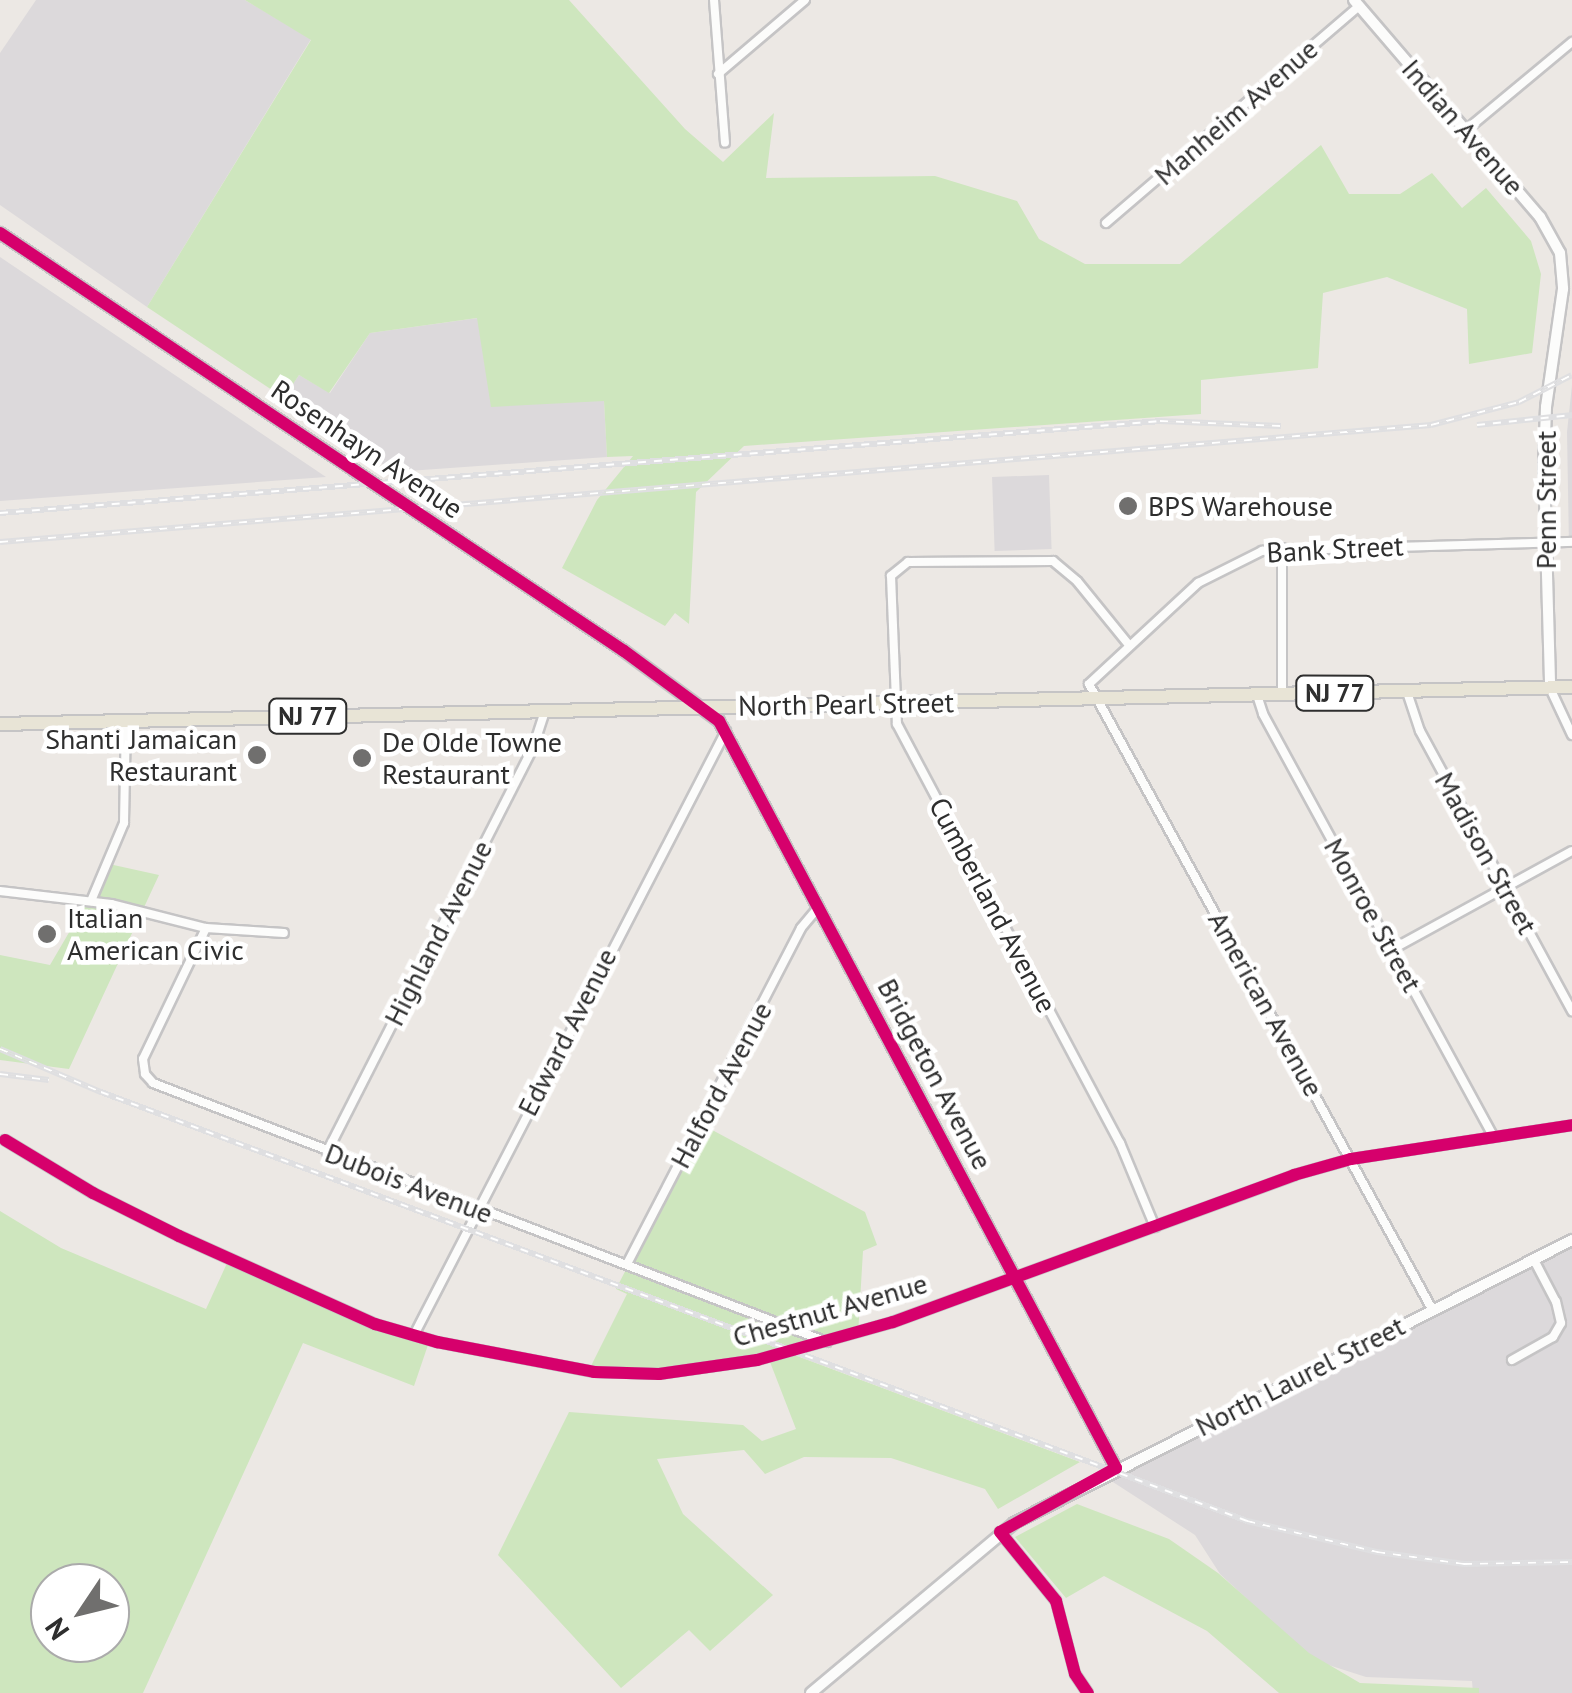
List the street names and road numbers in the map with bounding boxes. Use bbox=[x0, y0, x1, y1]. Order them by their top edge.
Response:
street label: Manheim Avenue bbox=[1147, 32, 1325, 192]
street label: Indian Avenue bbox=[1395, 52, 1531, 202]
street label: Rosenhayn Avenue bbox=[265, 372, 469, 526]
street label: Penn Street bbox=[1529, 431, 1563, 569]
street label: Bank Street bbox=[1265, 529, 1405, 569]
road number: NJ 77 bbox=[1295, 673, 1375, 713]
street label: North Pearl Street bbox=[738, 685, 954, 723]
road number: NJ 77 bbox=[268, 696, 348, 736]
street label: Madison Street bbox=[1428, 766, 1544, 940]
street label: Cumberland Avenue bbox=[922, 791, 1064, 1019]
street label: Monroe Street bbox=[1317, 832, 1429, 998]
street label: Highland Avenue bbox=[377, 834, 499, 1032]
street label: American Avenue bbox=[1201, 905, 1331, 1103]
street label: Edward Avenue bbox=[510, 942, 624, 1122]
street label: Bridgeton Avenue bbox=[870, 972, 1000, 1176]
street label: Halford Avenue bbox=[663, 996, 779, 1174]
street label: Dubois Avenue bbox=[320, 1135, 498, 1231]
street label: Chestnut Avenue bbox=[728, 1266, 932, 1354]
street label: North Laurel Street bbox=[1190, 1309, 1410, 1443]

